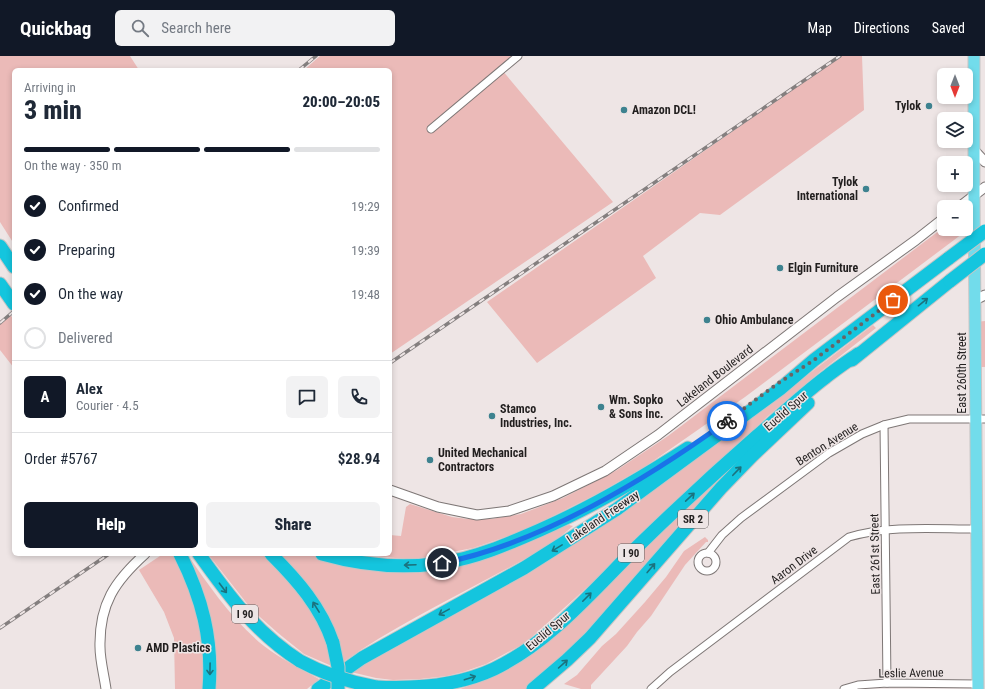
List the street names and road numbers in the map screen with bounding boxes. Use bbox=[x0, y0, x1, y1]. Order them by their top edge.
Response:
street label: East 260th Street bbox=[955, 332, 969, 414]
street label: Lakeland Boulevard bbox=[674, 342, 756, 410]
street label: Euclid Spur bbox=[761, 388, 811, 434]
street label: Benton Avenue bbox=[793, 419, 861, 469]
street label: Lakeland Freeway bbox=[564, 488, 642, 546]
road number: SR 2 bbox=[678, 510, 708, 528]
street label: East 261st Street bbox=[867, 513, 883, 595]
street label: Aaron Drive bbox=[768, 543, 820, 587]
road number: I 90 bbox=[618, 544, 644, 562]
road number: I 90 bbox=[232, 605, 258, 623]
street label: Euclid Spur bbox=[523, 608, 573, 653]
street label: Leslie Avenue bbox=[878, 665, 944, 681]

